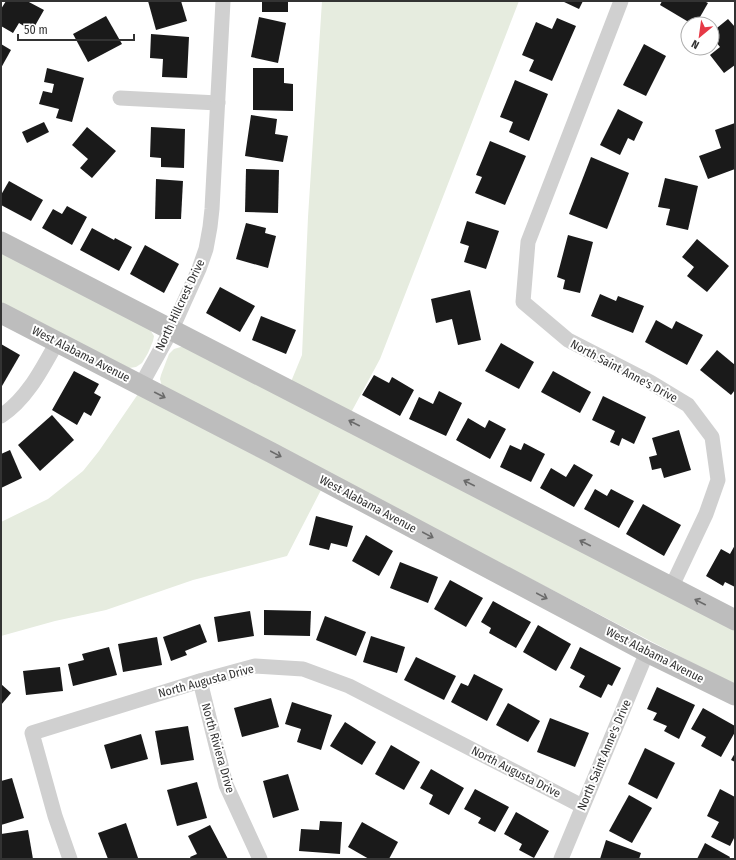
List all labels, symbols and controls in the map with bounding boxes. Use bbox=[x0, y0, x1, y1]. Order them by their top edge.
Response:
scale bar bbox=[18, 16, 134, 42]
north arrow bbox=[680, 16, 720, 56]
text: 50 m bbox=[24, 23, 48, 37]
text: N bbox=[689, 37, 701, 52]
street label: North Hillcrest Drive bbox=[153, 257, 207, 353]
street label: West Alabama Avenue bbox=[30, 323, 132, 385]
street label: North Saint Anne's Drive bbox=[568, 337, 680, 405]
one-way arrow bbox=[154, 392, 166, 399]
one-way arrow bbox=[348, 419, 360, 427]
one-way arrow bbox=[270, 451, 282, 459]
street label: West Alabama Avenue bbox=[317, 472, 419, 536]
one-way arrow bbox=[463, 479, 475, 486]
one-way arrow bbox=[421, 532, 433, 539]
one-way arrow bbox=[579, 539, 591, 546]
one-way arrow bbox=[536, 593, 548, 600]
one-way arrow bbox=[694, 598, 706, 606]
street label: West Alabama Avenue bbox=[604, 624, 706, 686]
street label: North Augusta Drive bbox=[157, 661, 255, 700]
street label: North Saint Anne's Drive bbox=[574, 697, 634, 813]
street label: North Riviera Drive bbox=[199, 702, 238, 795]
street label: North Augusta Drive bbox=[469, 743, 563, 801]

